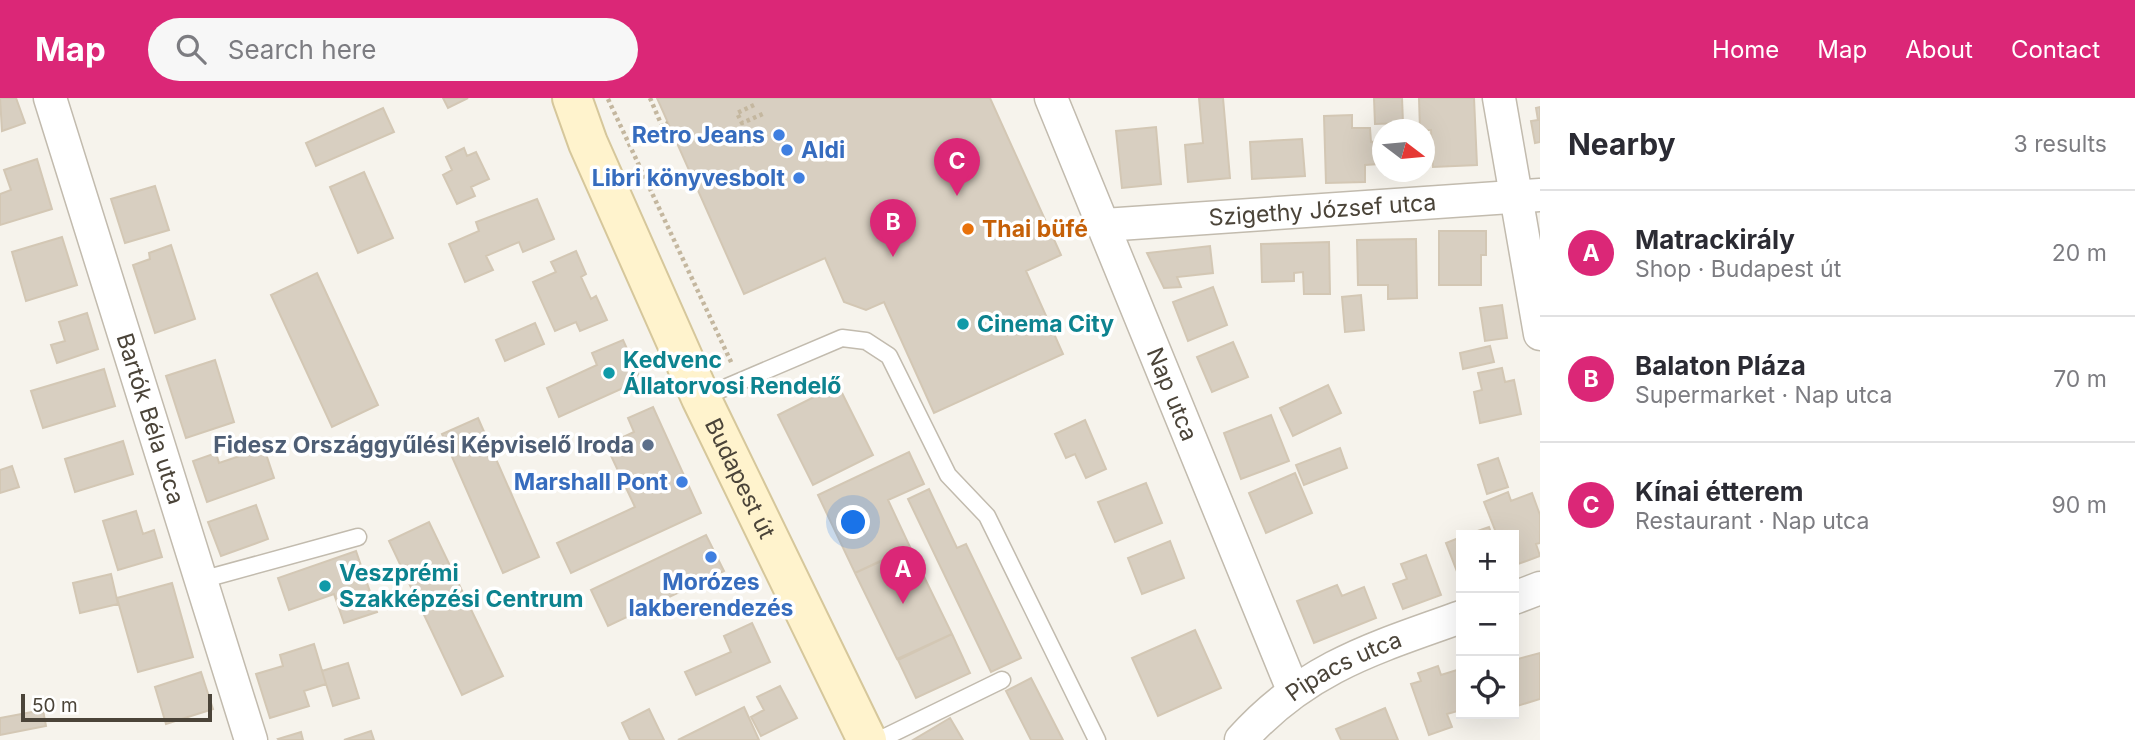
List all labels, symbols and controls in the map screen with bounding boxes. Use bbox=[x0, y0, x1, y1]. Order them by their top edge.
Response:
search box bbox=[148, 18, 638, 81]
text: Map bbox=[35, 29, 106, 69]
icon: search bbox=[172, 30, 210, 68]
text: Search here bbox=[228, 34, 376, 65]
text: Home bbox=[1712, 35, 1779, 64]
text: Map bbox=[1817, 35, 1867, 64]
text: About bbox=[1905, 35, 1973, 64]
text: Contact bbox=[2011, 35, 2100, 64]
north arrow bbox=[1372, 119, 1435, 182]
place label: Retro Jeans bbox=[632, 121, 765, 149]
text: Nearby bbox=[1568, 126, 1676, 162]
marker: Retro Jeans bbox=[771, 127, 787, 143]
text: 3 results bbox=[2014, 130, 2107, 158]
place label: Aldi bbox=[801, 136, 845, 164]
pin: C bbox=[934, 138, 980, 196]
marker: Aldi bbox=[779, 142, 795, 158]
place label: Libri könyvesbolt bbox=[592, 164, 786, 192]
marker: Libri könyvesbolt bbox=[791, 170, 807, 186]
street label: Szigethy József utca bbox=[1208, 188, 1437, 232]
pin: B bbox=[870, 199, 916, 257]
place label: Thai büfé bbox=[982, 215, 1088, 243]
marker: Thai büfé bbox=[960, 221, 976, 237]
text: Matrackirály bbox=[1635, 224, 1795, 255]
text: A bbox=[1582, 239, 1600, 267]
text: 20 m bbox=[2052, 239, 2107, 267]
text: Shop · Budapest út bbox=[1635, 255, 1841, 283]
place label: Cinema City bbox=[977, 310, 1114, 338]
marker: Cinema City bbox=[955, 316, 971, 332]
street label: Bartók Béla utca bbox=[110, 330, 190, 508]
street label: Nap utca bbox=[1141, 344, 1204, 445]
place label: Kedvenc Állatorvosi Rendelő bbox=[623, 346, 841, 400]
text: Balaton Pláza bbox=[1635, 350, 1806, 381]
marker: Kedvenc Állatorvosi Rendelő bbox=[601, 365, 617, 381]
text: B bbox=[1583, 365, 1599, 393]
text: 70 m bbox=[2053, 365, 2107, 393]
text: Supermarket · Nap utca bbox=[1635, 381, 1893, 409]
street label: Budapest út bbox=[699, 414, 781, 544]
place label: Fidesz Országgyűlési Képviselő Iroda bbox=[213, 431, 634, 459]
marker: Fidesz Országgyűlési Képviselő Iroda bbox=[640, 437, 656, 453]
place label: Marshall Pont bbox=[514, 468, 669, 496]
marker: Marshall Pont bbox=[674, 474, 690, 490]
text: Kínai étterem bbox=[1635, 476, 1803, 507]
text: C bbox=[1582, 491, 1600, 519]
text: 90 m bbox=[2052, 491, 2107, 519]
your location bbox=[836, 505, 870, 539]
text: Restaurant · Nap utca bbox=[1635, 507, 1869, 535]
map controls bbox=[1456, 530, 1519, 719]
button: + bbox=[1456, 530, 1519, 593]
pin: A bbox=[880, 546, 926, 604]
marker: Morózes lakberendezés bbox=[703, 549, 719, 565]
place label: Veszprémi Szakképzési Centrum bbox=[339, 559, 584, 613]
place label: Morózes lakberendezés bbox=[629, 568, 794, 622]
marker: Veszprémi Szakképzési Centrum bbox=[317, 578, 333, 594]
button: − bbox=[1456, 593, 1519, 656]
street label: Pipacs utca bbox=[1280, 625, 1405, 707]
button: locate bbox=[1456, 656, 1519, 719]
scale bar bbox=[21, 691, 212, 723]
text: 50 m bbox=[32, 694, 78, 717]

